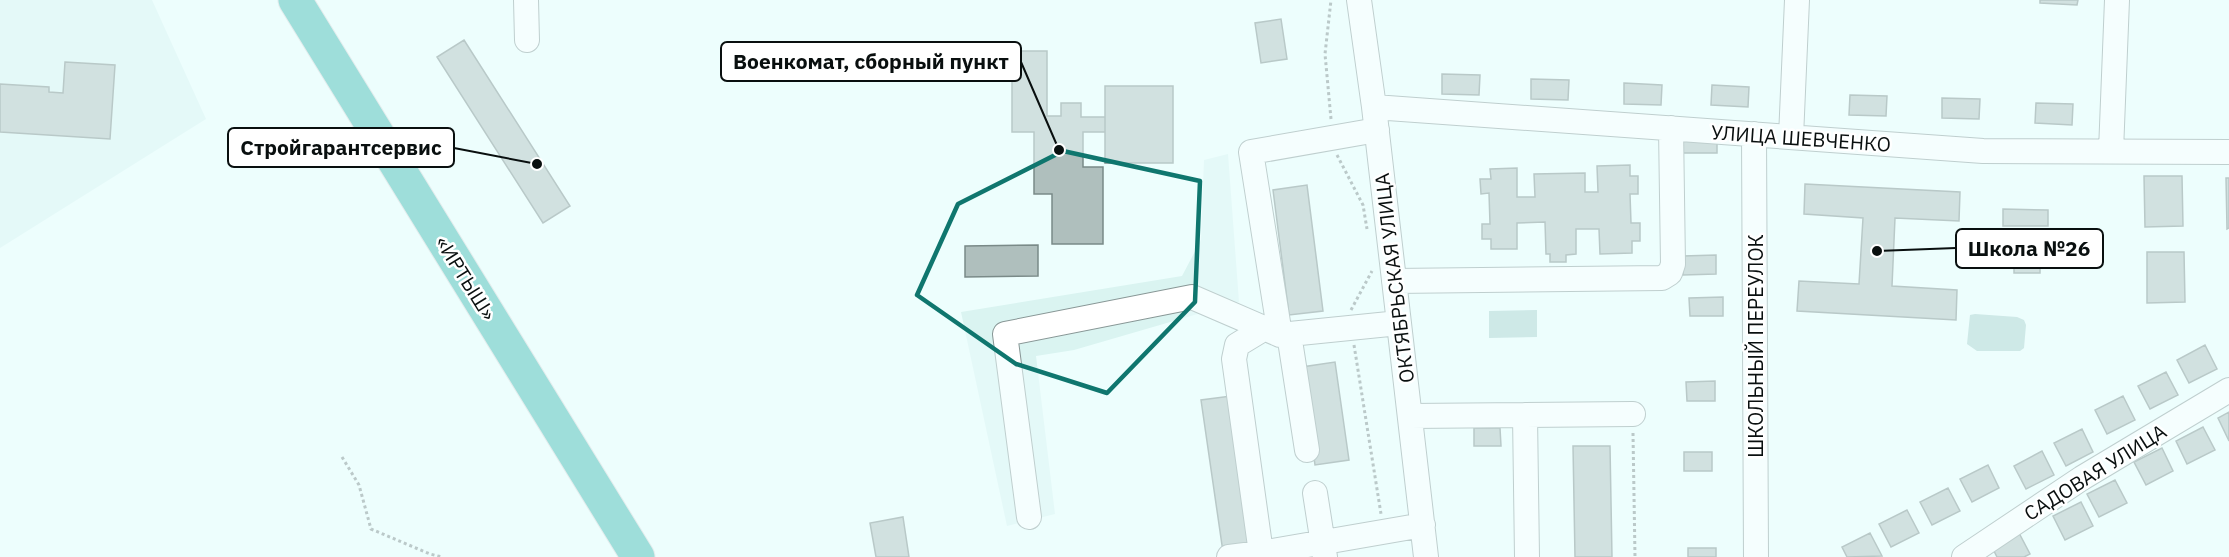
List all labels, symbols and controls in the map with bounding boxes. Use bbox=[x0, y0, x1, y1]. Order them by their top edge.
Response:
callout: Военкомат, сборный пункт bbox=[721, 42, 1021, 81]
text: Военкомат, сборный пункт bbox=[733, 47, 1009, 75]
street label: УЛИЦА ШЕВЧЕНКО bbox=[1710, 118, 1892, 158]
callout: Стройгарантсервис bbox=[228, 128, 454, 167]
text: Стройгарантсервис bbox=[240, 133, 442, 161]
street label: ОКТЯБРЬСКАЯ УЛИЦА bbox=[1368, 171, 1420, 384]
callout: Школа №26 bbox=[1956, 229, 2103, 268]
street label: «ИРТЫШ» bbox=[429, 231, 503, 325]
street label: ШКОЛЬНЫЙ ПЕРЕУЛОК bbox=[1742, 234, 1769, 458]
text: Школа №26 bbox=[1968, 234, 2090, 262]
street label: САДОВАЯ УЛИЦА bbox=[2019, 417, 2171, 527]

